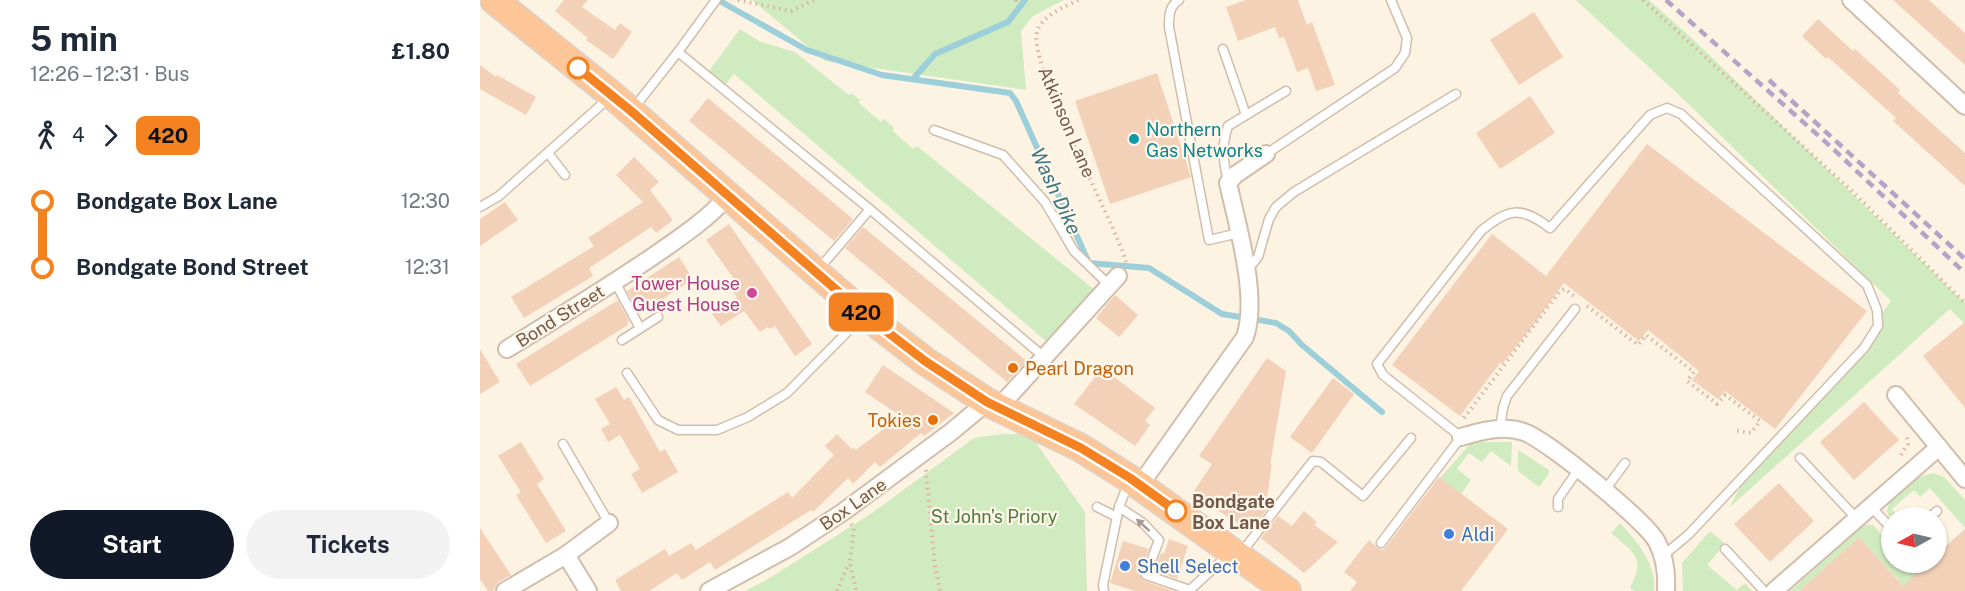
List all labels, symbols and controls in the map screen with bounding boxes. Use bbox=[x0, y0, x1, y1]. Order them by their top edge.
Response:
text: 5 min bbox=[30, 20, 118, 58]
text: £1.80 bbox=[392, 38, 450, 64]
unlabelled marker bbox=[567, 57, 589, 79]
text: 12:26 – 12:31 · Bus bbox=[30, 62, 189, 86]
street label: Atkinson Lane bbox=[1034, 63, 1100, 181]
icon: walk bbox=[30, 119, 63, 152]
icon: forward bbox=[94, 119, 127, 152]
place label: Northern Gas Networks bbox=[1146, 119, 1263, 161]
text: 4 bbox=[72, 123, 85, 147]
text: 420 bbox=[148, 123, 188, 148]
marker: Northern Gas Networks bbox=[1127, 132, 1141, 146]
water label: Wash Dike bbox=[1025, 144, 1087, 238]
text: Bondgate Box Lane bbox=[76, 188, 278, 214]
text: 12:30 bbox=[401, 189, 450, 213]
text: Bondgate Bond Street bbox=[76, 254, 309, 280]
text: 12:31 bbox=[405, 255, 450, 279]
place label: Tower House Guest House bbox=[631, 273, 740, 315]
street label: Bond Street bbox=[512, 280, 608, 352]
marker: Tower House Guest House bbox=[745, 286, 759, 300]
line badge: 420 bbox=[826, 292, 896, 332]
text: 420 bbox=[841, 300, 881, 325]
place label: Pearl Dragon bbox=[1025, 358, 1134, 379]
marker: Pearl Dragon bbox=[1006, 361, 1020, 375]
place label: Tokies bbox=[868, 410, 921, 431]
marker: Tokies bbox=[926, 413, 940, 427]
street label: Box Lane bbox=[815, 473, 891, 535]
place label: Bondgate Box Lane bbox=[1192, 491, 1275, 533]
marker: Bondgate Box Lane bbox=[1165, 500, 1187, 522]
park label: St John's Priory bbox=[931, 506, 1058, 527]
north arrow bbox=[1881, 507, 1947, 573]
map controls bbox=[1881, 507, 1947, 573]
button: Start bbox=[30, 510, 234, 579]
button: Tickets bbox=[246, 510, 450, 579]
one-way arrow bbox=[1136, 518, 1151, 532]
place label: Aldi bbox=[1461, 524, 1494, 545]
marker: Aldi bbox=[1442, 527, 1456, 541]
place label: Shell Select bbox=[1137, 556, 1238, 577]
marker: Shell Select bbox=[1118, 559, 1132, 573]

